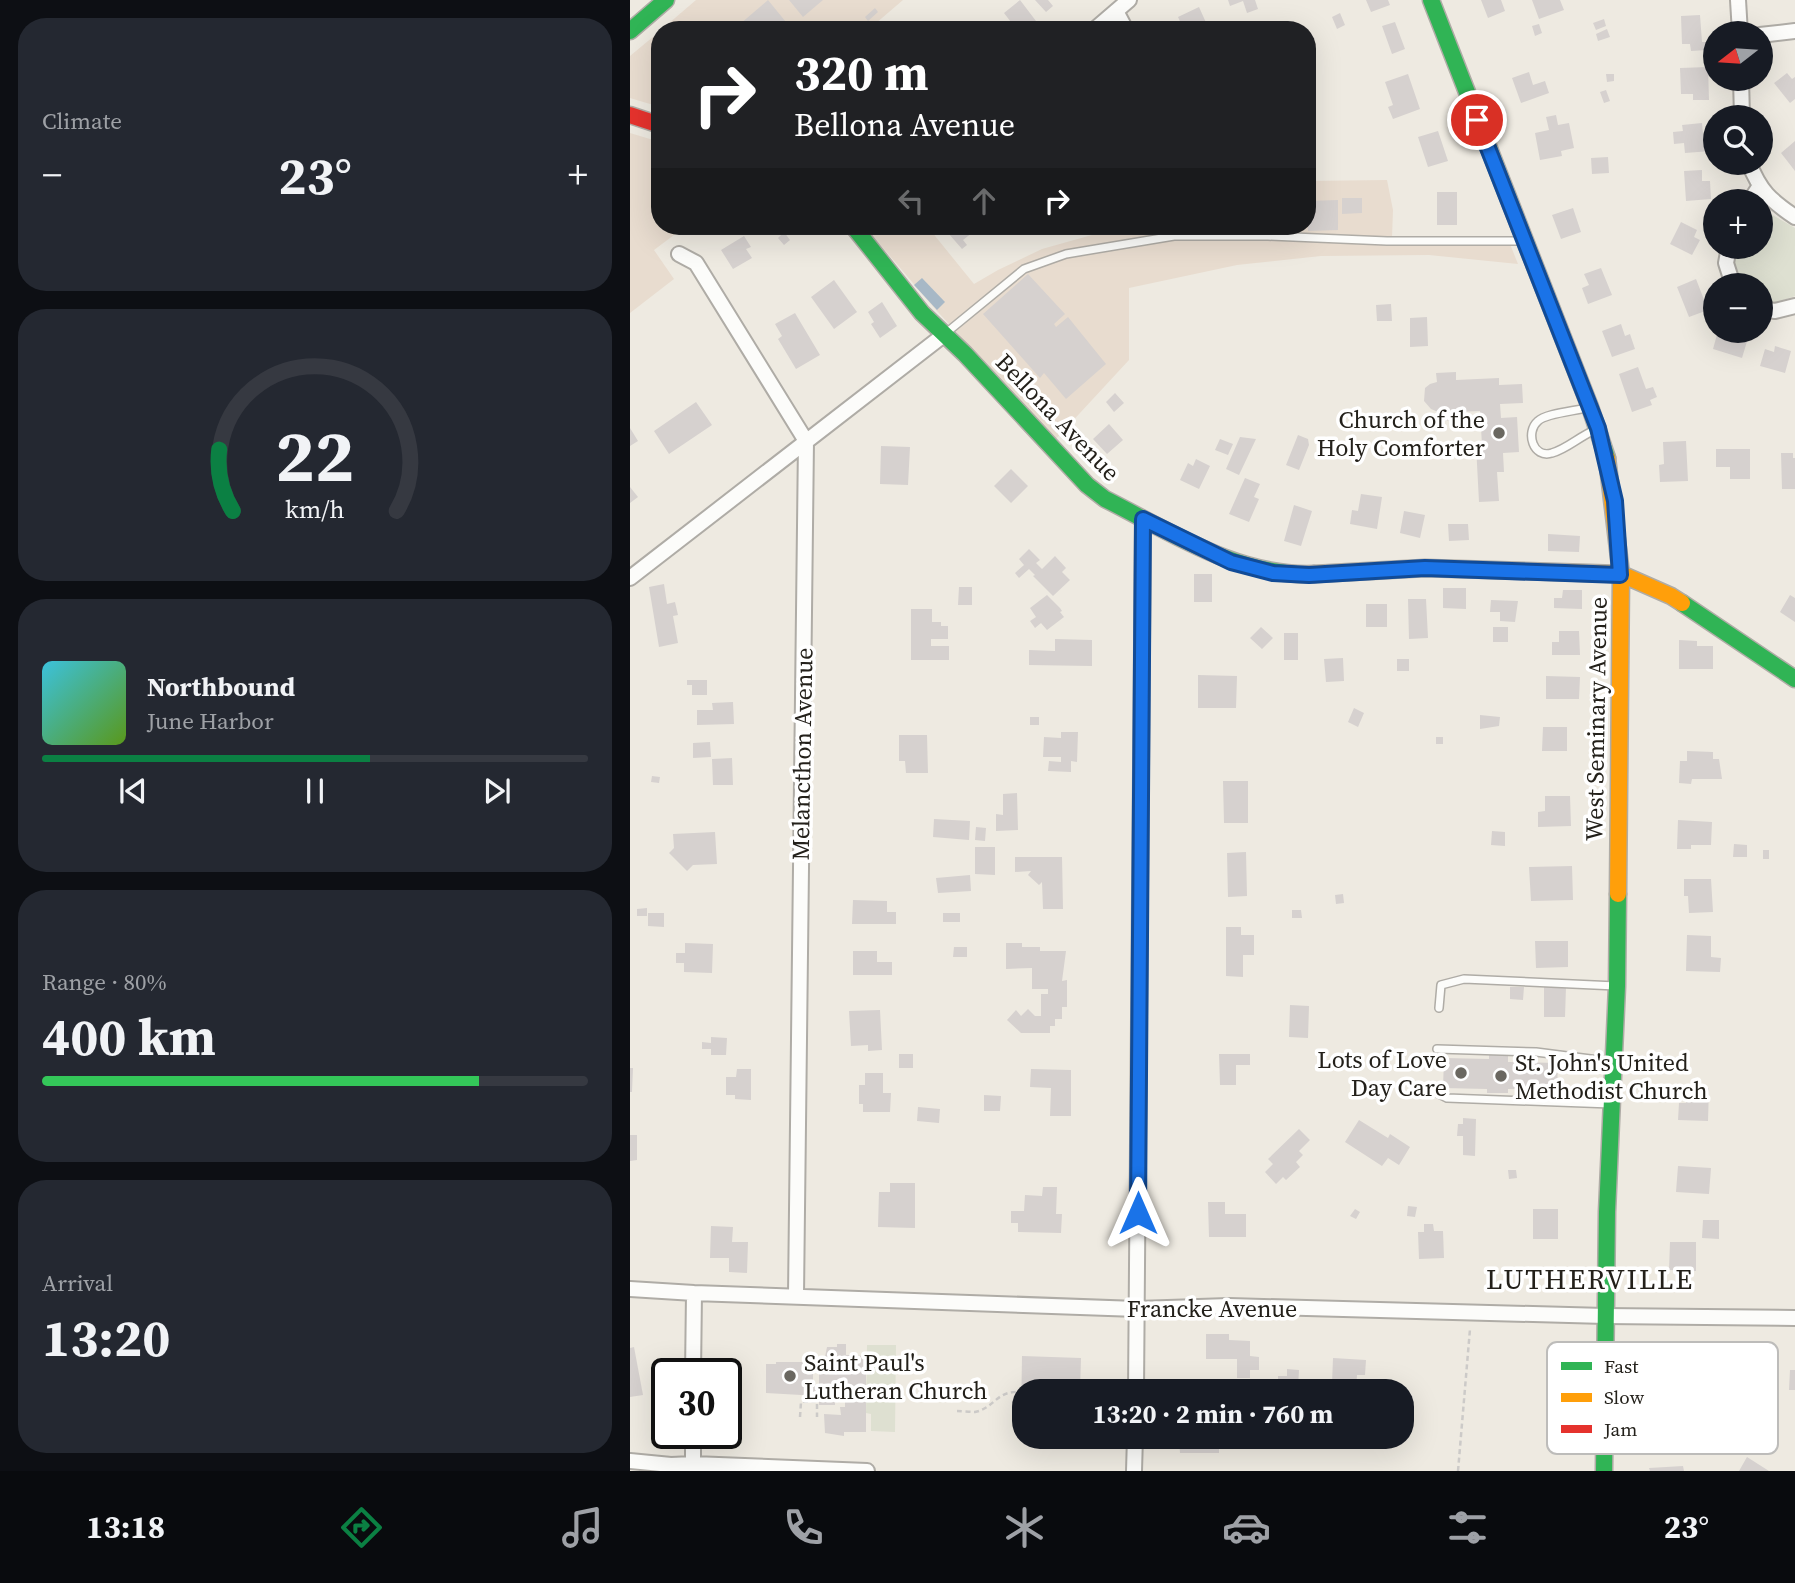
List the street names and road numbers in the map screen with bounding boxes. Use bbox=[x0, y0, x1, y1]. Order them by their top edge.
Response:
street label: Bellona Avenue bbox=[989, 346, 1127, 488]
street label: West Seminary Avenue bbox=[1577, 597, 1615, 841]
street label: Melancthon Avenue bbox=[784, 647, 820, 861]
street label: Francke Avenue bbox=[1127, 1292, 1297, 1325]

